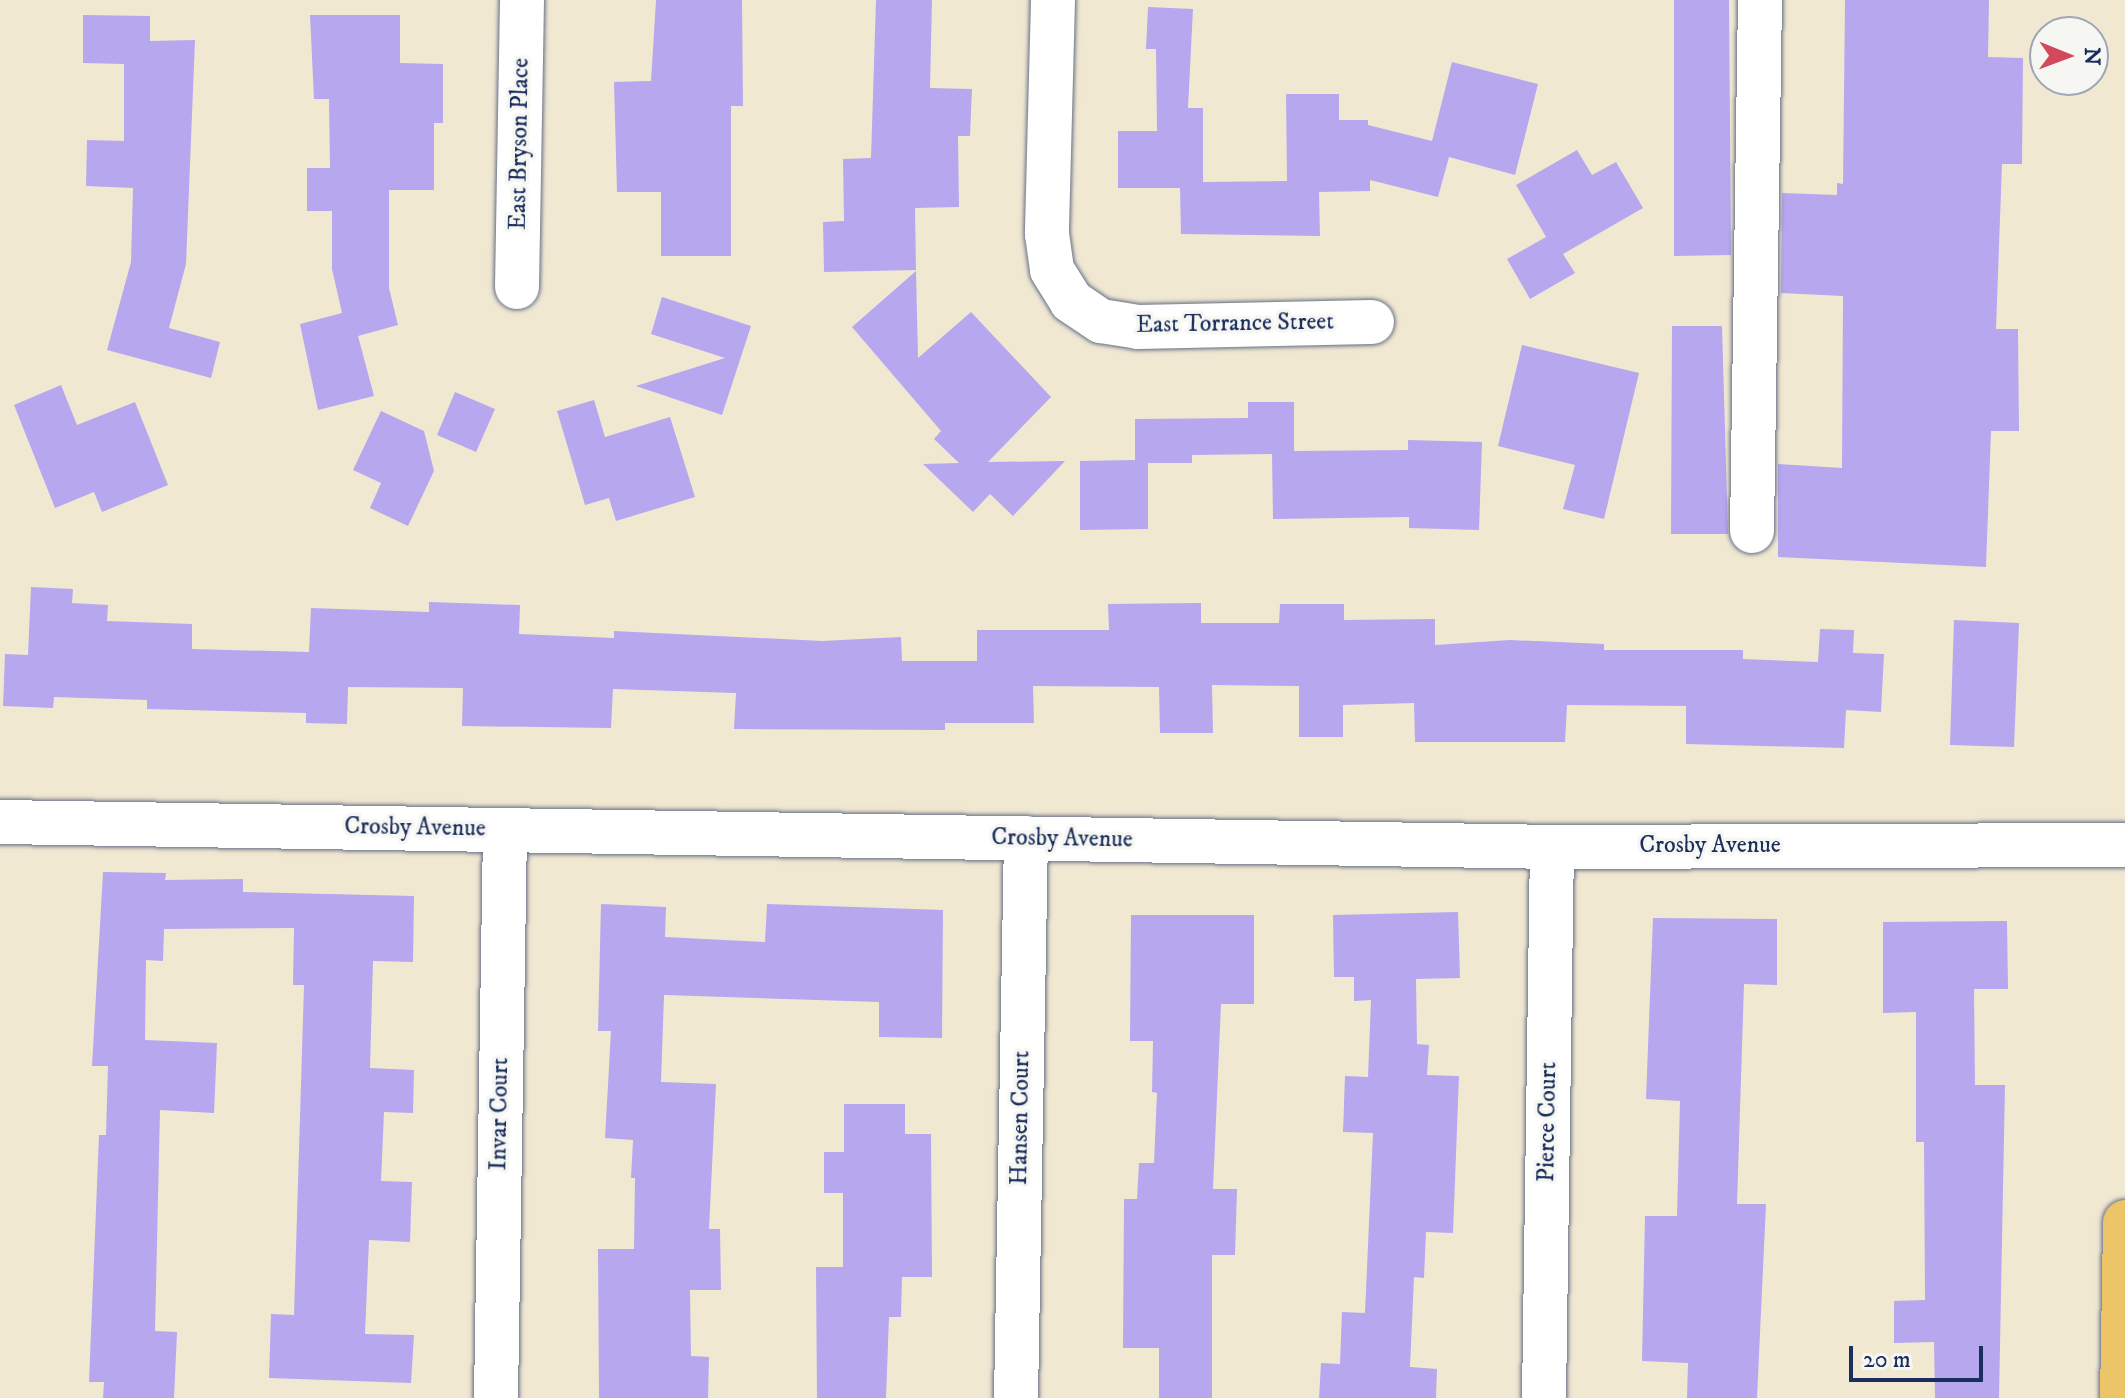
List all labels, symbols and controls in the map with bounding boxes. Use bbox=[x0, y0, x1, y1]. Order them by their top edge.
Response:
north arrow bbox=[2029, 16, 2109, 96]
text: N bbox=[2078, 47, 2105, 66]
street label: East Bryson Place bbox=[504, 58, 536, 230]
street label: East Torrance Street bbox=[1136, 308, 1334, 340]
street label: Crosby Avenue bbox=[344, 812, 486, 844]
street label: Crosby Avenue bbox=[991, 823, 1133, 855]
street label: Crosby Avenue bbox=[1639, 832, 1781, 860]
street label: Hansen Court bbox=[1005, 1051, 1037, 1185]
street label: Invar Court bbox=[485, 1057, 515, 1171]
street label: Pierce Court bbox=[1533, 1062, 1563, 1182]
scale bar bbox=[1853, 1330, 1987, 1380]
text: 20 m bbox=[1863, 1345, 1911, 1375]

